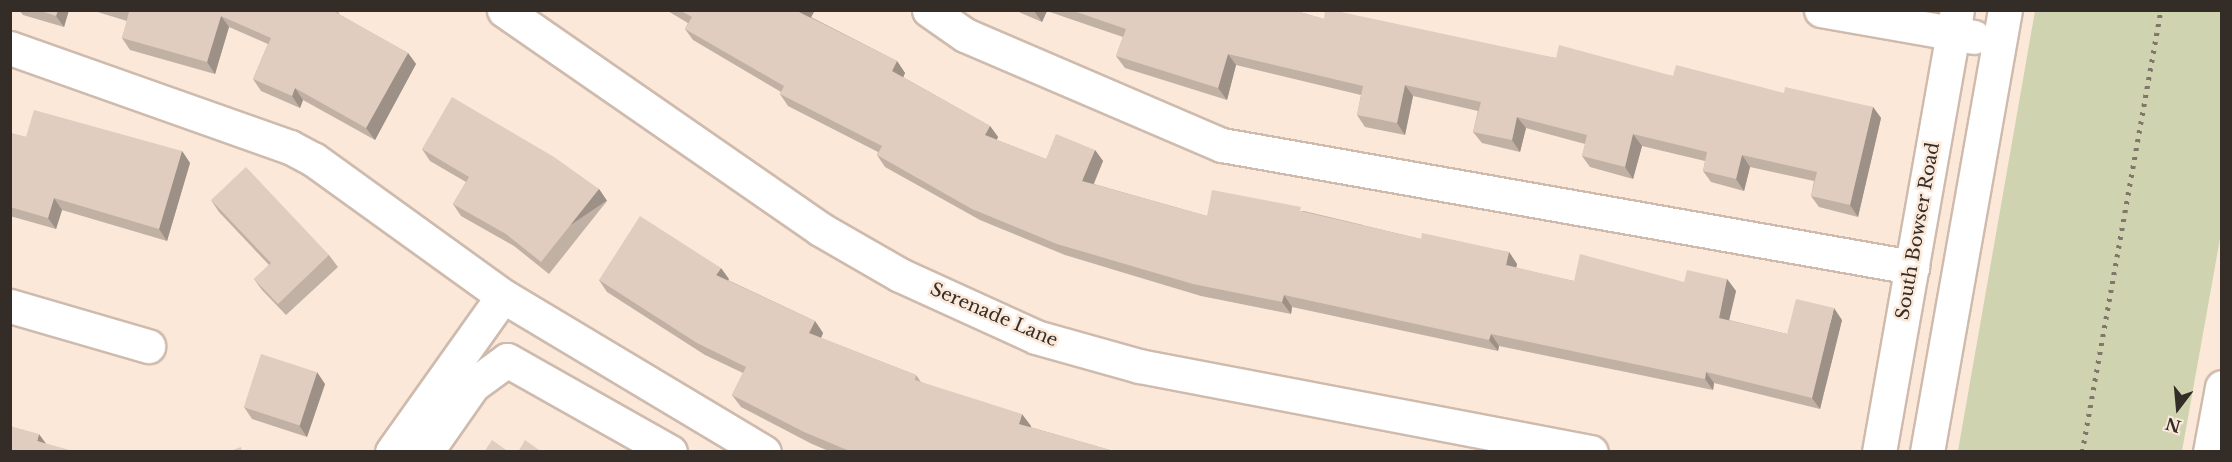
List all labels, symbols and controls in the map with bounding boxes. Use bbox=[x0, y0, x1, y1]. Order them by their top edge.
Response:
street label: South Bowser Road bbox=[1892, 140, 1944, 322]
street label: Serenade Lane bbox=[927, 278, 1061, 352]
north arrow bbox=[2148, 378, 2208, 438]
text: N bbox=[2163, 414, 2183, 437]

